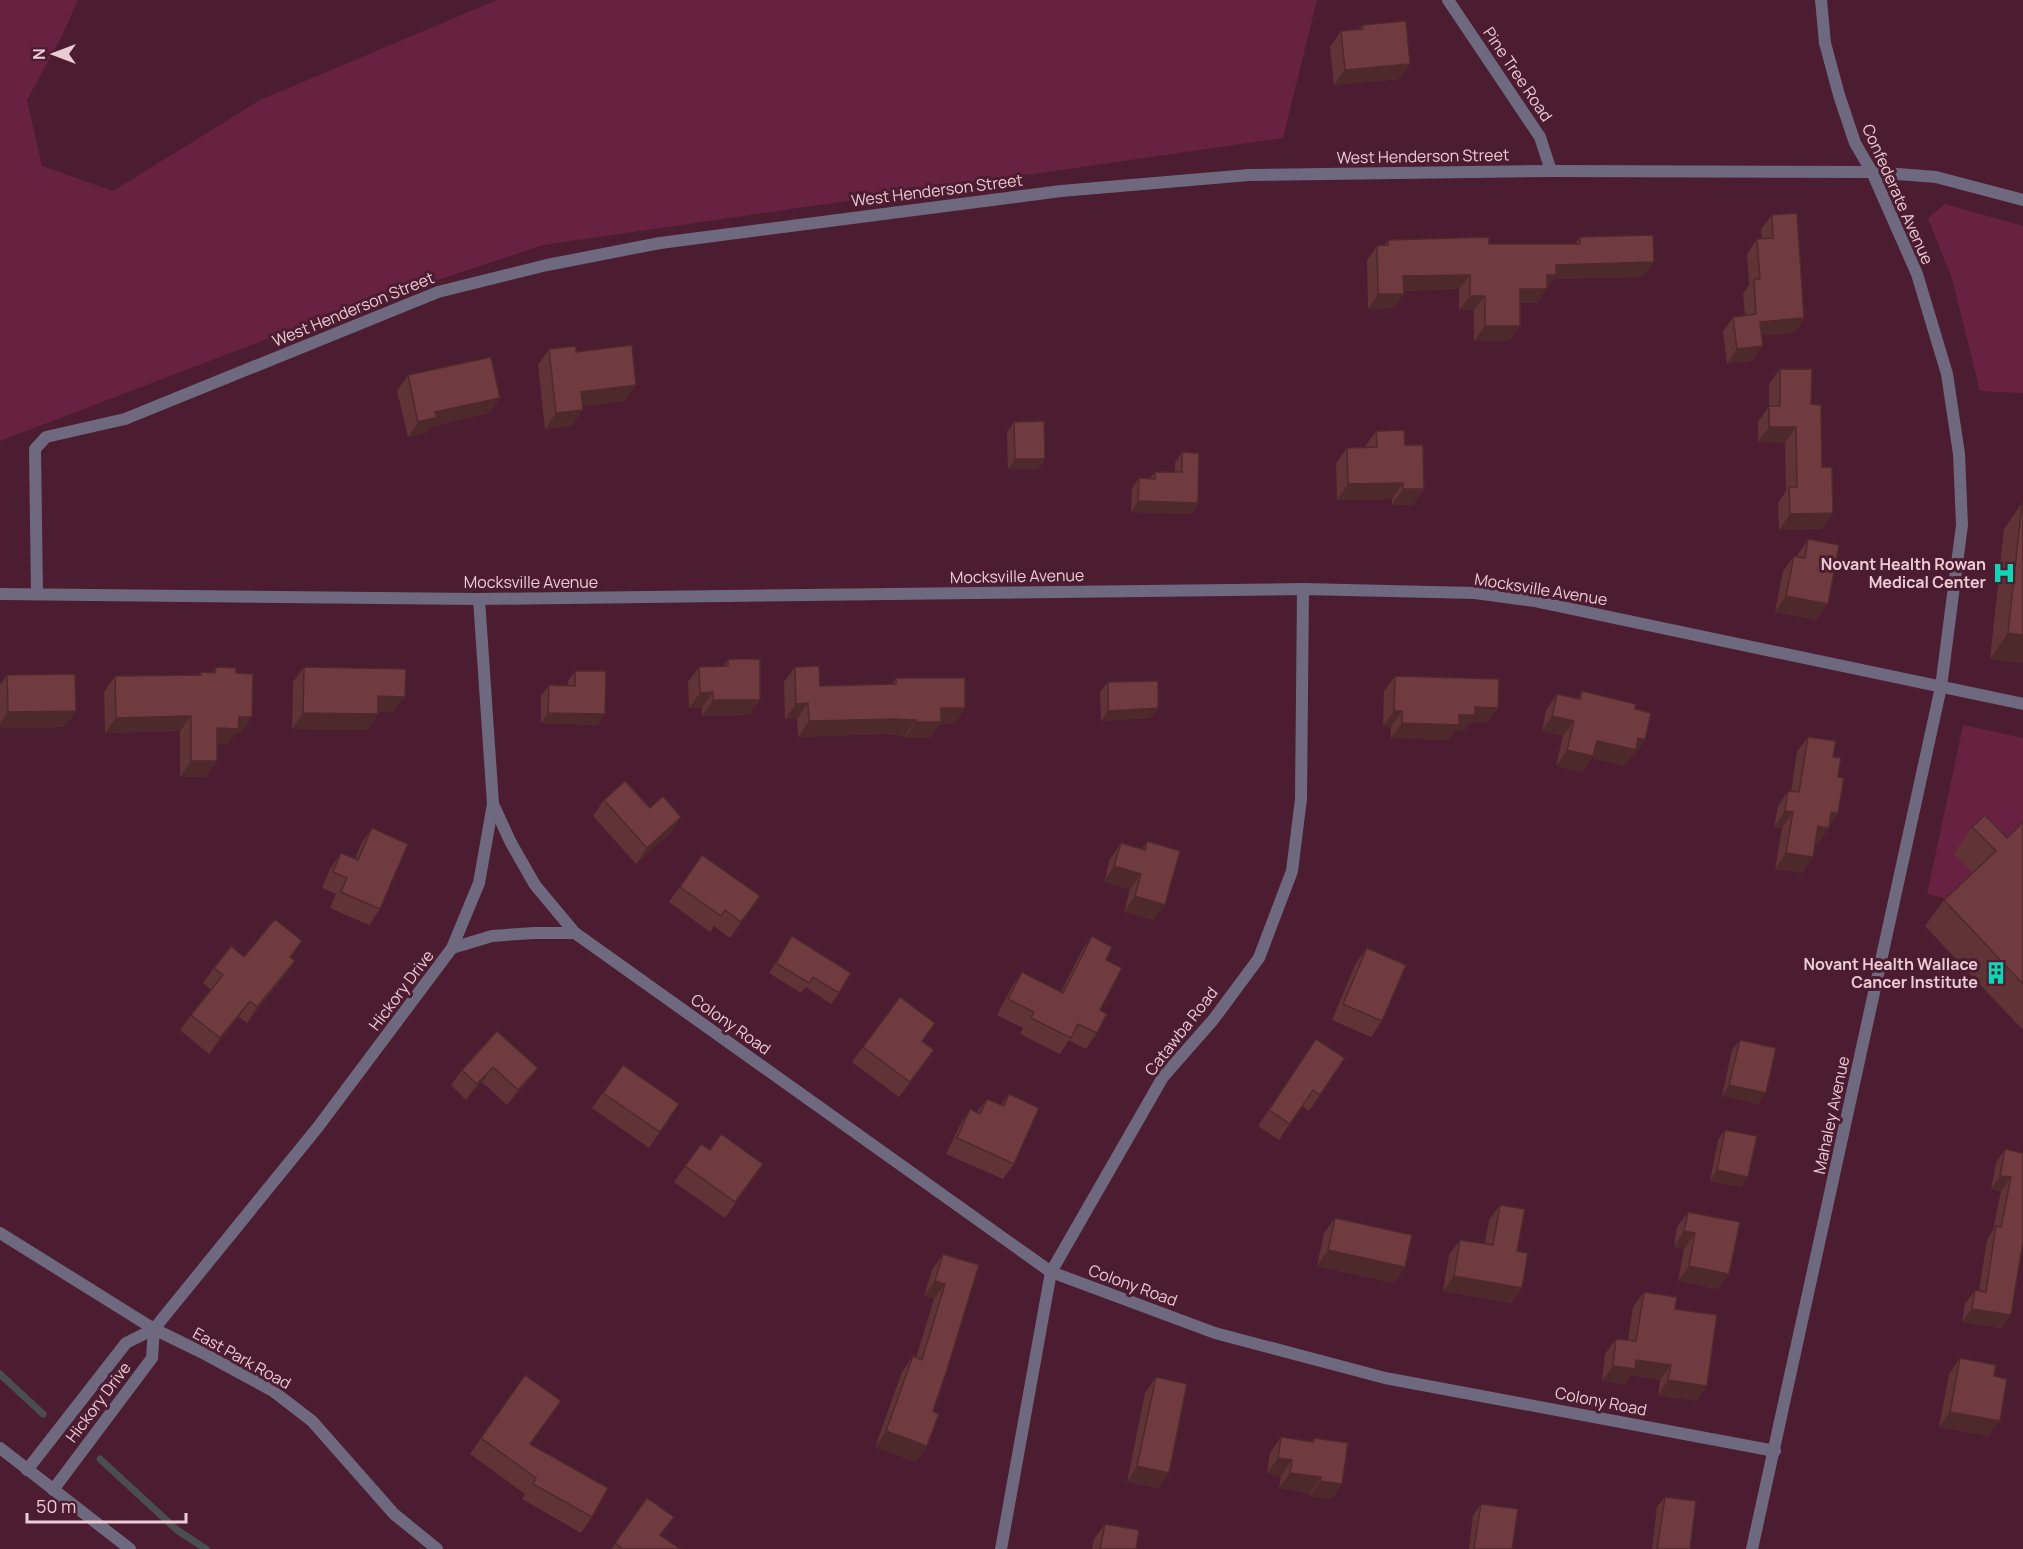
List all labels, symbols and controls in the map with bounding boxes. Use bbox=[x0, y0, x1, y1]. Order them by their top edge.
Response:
street label: Pine Tree Road bbox=[1478, 22, 1558, 126]
north arrow bbox=[24, 24, 84, 84]
text: N bbox=[28, 48, 50, 60]
street label: Confederate Avenue bbox=[1857, 120, 1939, 268]
street label: West Henderson Street bbox=[1336, 143, 1510, 169]
street label: West Henderson Street bbox=[850, 169, 1024, 211]
street label: West Henderson Street bbox=[269, 266, 437, 352]
place label: Novant Health Rowan Medical Center bbox=[1821, 553, 1986, 593]
hospital icon: Novant Health Rowan Medical Center bbox=[1991, 560, 2017, 586]
street label: Mocksville Avenue bbox=[950, 564, 1084, 588]
street label: Mocksville Avenue bbox=[1473, 568, 1609, 610]
street label: Mocksville Avenue bbox=[464, 571, 598, 593]
street label: Hickory Drive bbox=[363, 945, 439, 1035]
place label: Novant Health Wallace Cancer Institute bbox=[1803, 953, 1978, 993]
building icon: Novant Health Wallace Cancer Institute bbox=[1983, 960, 2009, 986]
street label: Catawba Road bbox=[1139, 982, 1223, 1080]
street label: Colony Road bbox=[687, 988, 775, 1060]
street label: Mahaley Avenue bbox=[1808, 1054, 1854, 1176]
street label: Colony Road bbox=[1086, 1259, 1180, 1311]
street label: East Park Road bbox=[189, 1322, 295, 1394]
street label: Hickory Drive bbox=[60, 1357, 136, 1447]
street label: Colony Road bbox=[1553, 1381, 1649, 1421]
scale bar bbox=[27, 1486, 186, 1524]
text: 50 m bbox=[36, 1494, 76, 1518]

